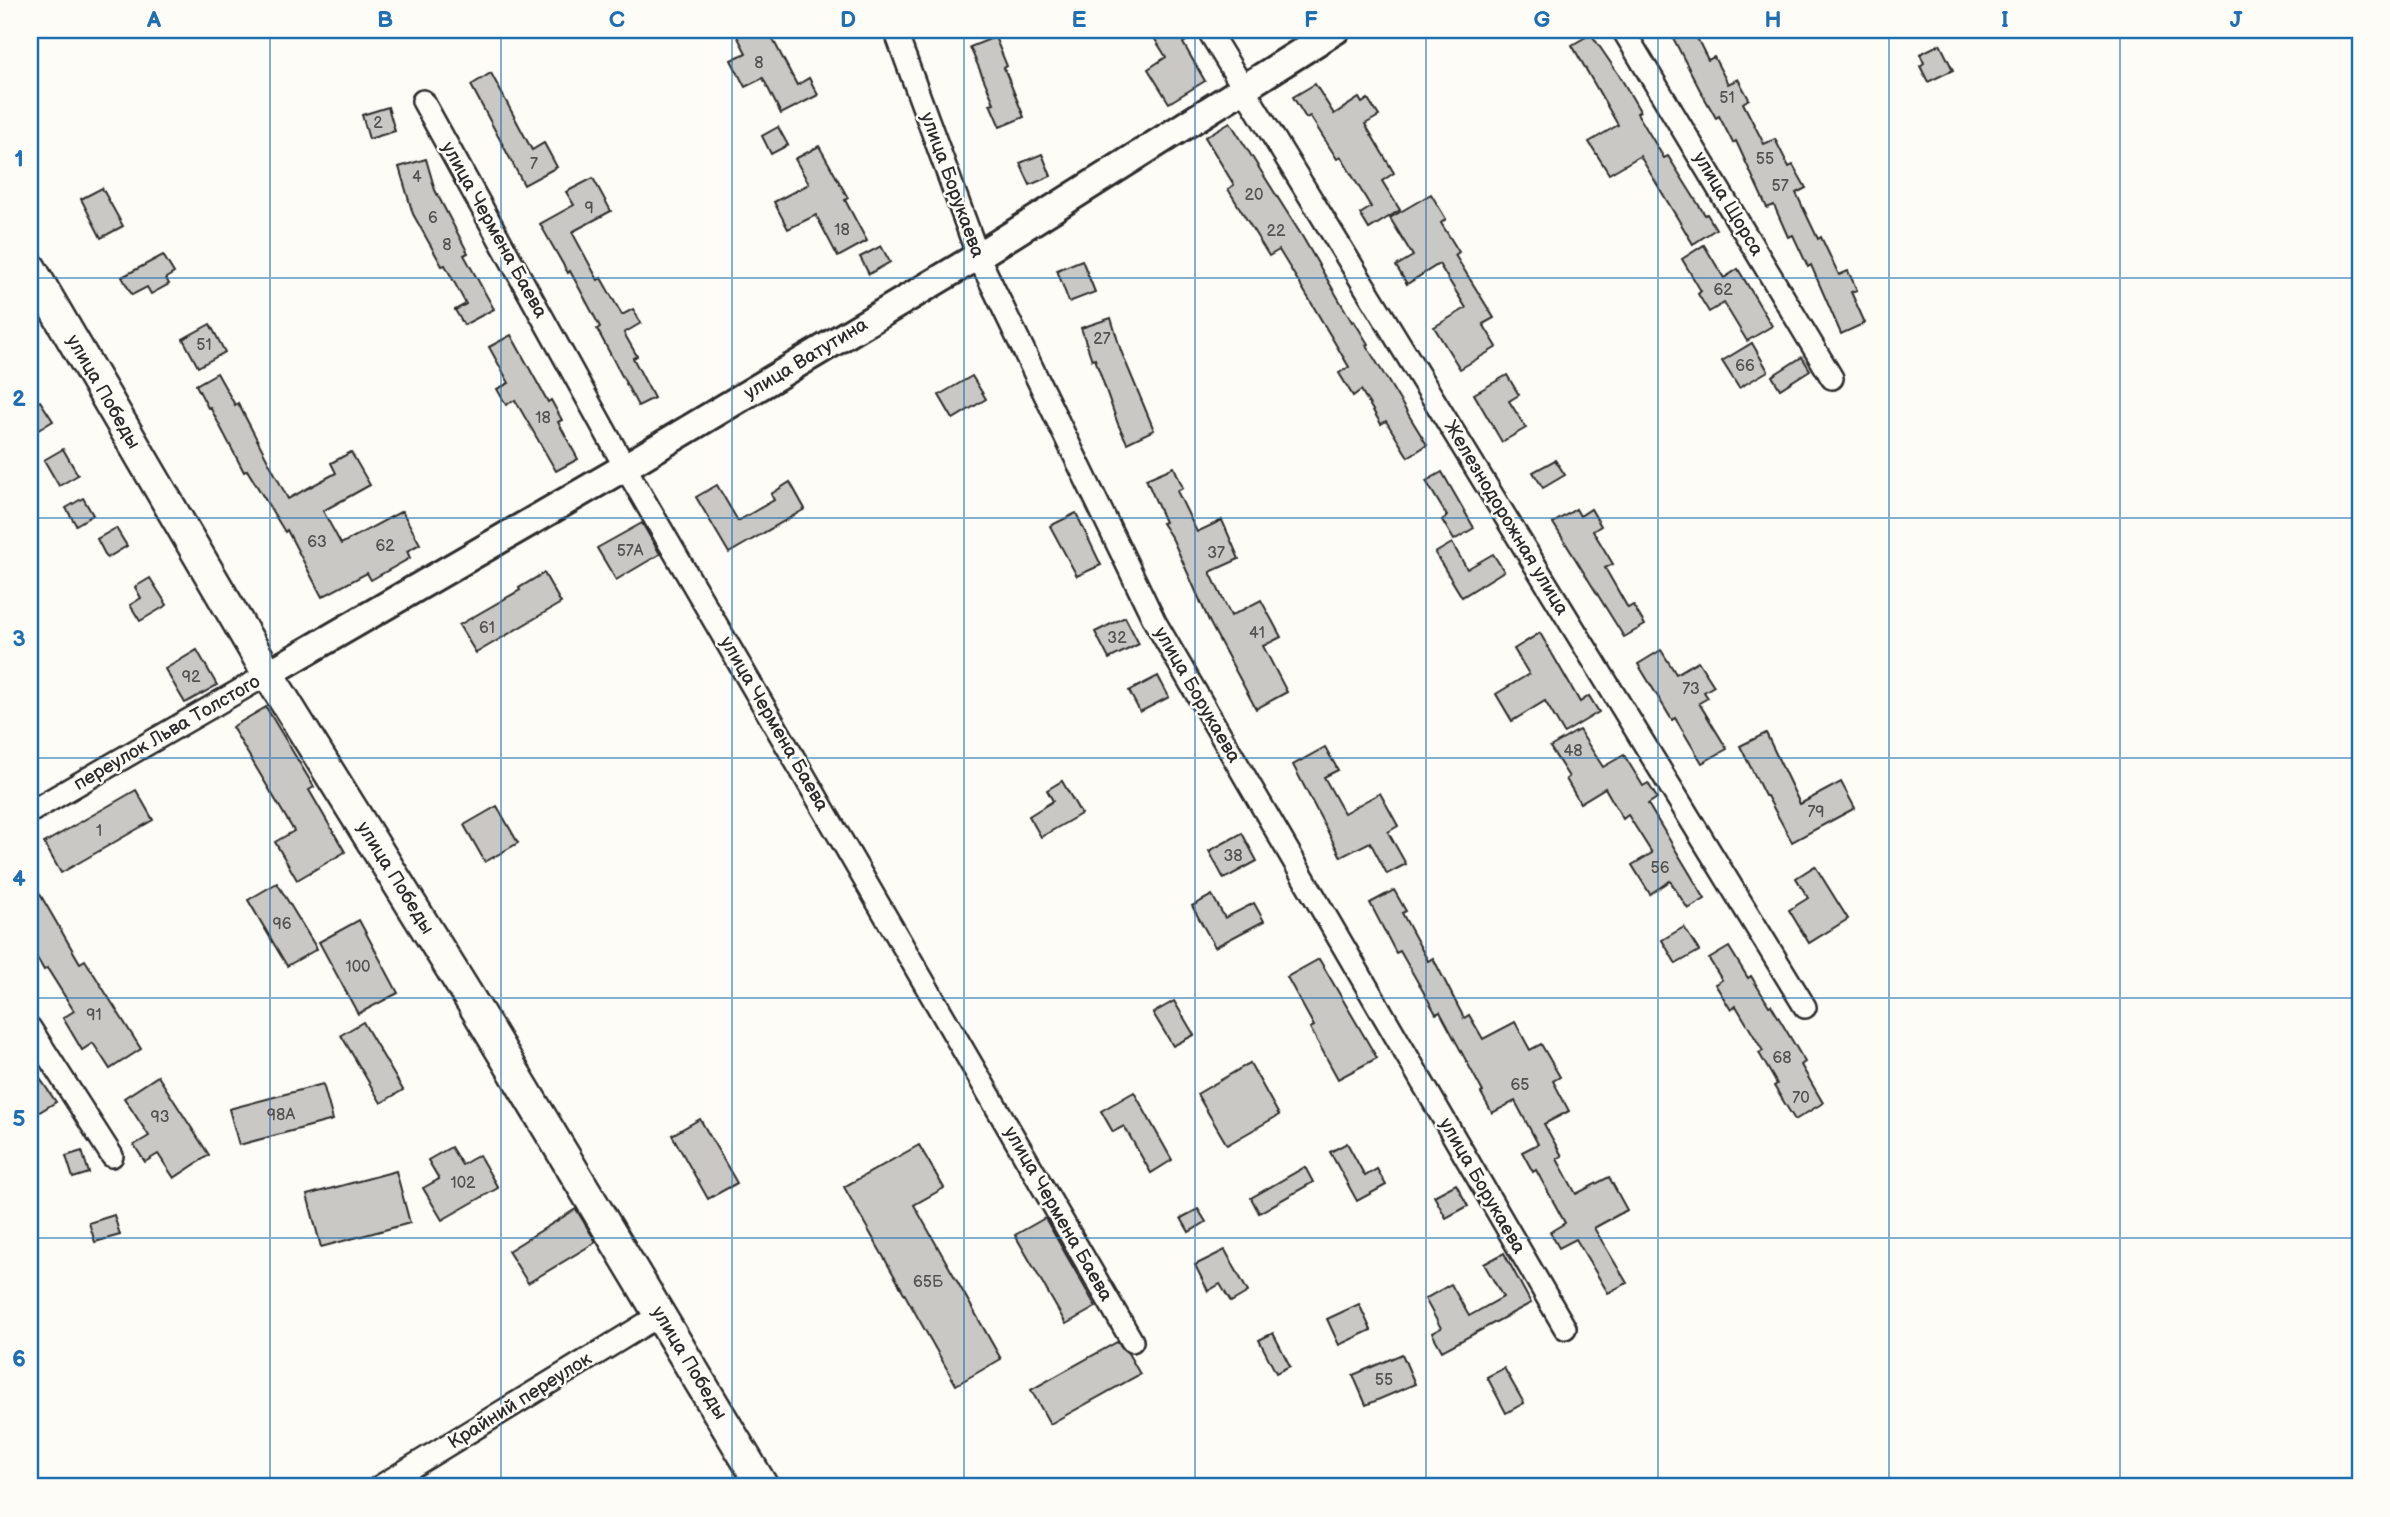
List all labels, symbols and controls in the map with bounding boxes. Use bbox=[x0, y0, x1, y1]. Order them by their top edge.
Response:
text: A bbox=[146, 6, 162, 34]
text: B bbox=[377, 6, 393, 34]
text: C bbox=[609, 6, 625, 34]
text: D bbox=[840, 6, 856, 34]
text: E bbox=[1072, 6, 1087, 34]
text: F bbox=[1304, 6, 1318, 34]
text: G bbox=[1534, 6, 1551, 34]
text: H bbox=[1764, 6, 1782, 34]
text: I bbox=[2001, 6, 2009, 34]
text: J bbox=[2230, 6, 2243, 34]
house number: 8 bbox=[754, 54, 764, 73]
house number: 51 bbox=[1719, 89, 1735, 108]
street label: улица Борукаева bbox=[915, 109, 989, 261]
house number: 2 bbox=[373, 114, 383, 133]
street label: улица Чермена Баева bbox=[436, 138, 552, 322]
text: 1 bbox=[14, 145, 24, 173]
street label: улица Щорса bbox=[1688, 148, 1768, 260]
house number: 55 bbox=[1756, 150, 1774, 169]
house number: 7 bbox=[530, 155, 538, 174]
house number: 4 bbox=[412, 168, 422, 187]
house number: 57 bbox=[1771, 177, 1789, 196]
house number: 20 bbox=[1245, 186, 1263, 205]
house number: 9 bbox=[584, 199, 594, 218]
house number: 6 bbox=[428, 209, 438, 228]
house number: 18 bbox=[834, 221, 850, 240]
house number: 22 bbox=[1267, 222, 1286, 241]
house number: 8 bbox=[442, 236, 452, 255]
house number: 62 bbox=[1713, 281, 1733, 300]
street label: улица Ватутина bbox=[740, 313, 872, 405]
house number: 27 bbox=[1093, 330, 1111, 349]
street label: улица Победы bbox=[61, 331, 145, 453]
house number: 51 bbox=[196, 336, 212, 355]
house number: 66 bbox=[1735, 357, 1755, 376]
text: 2 bbox=[12, 385, 26, 413]
house number: 18 bbox=[535, 409, 551, 428]
street label: Железнодорожная улица bbox=[1439, 416, 1573, 620]
house number: 63 bbox=[307, 533, 327, 552]
house number: 62 bbox=[375, 537, 395, 556]
house number: 57А bbox=[617, 542, 644, 561]
house number: 37 bbox=[1207, 544, 1225, 563]
house number: 61 bbox=[479, 619, 495, 638]
street label: улица Борукаева bbox=[1149, 623, 1245, 767]
house number: 41 bbox=[1249, 624, 1265, 643]
text: 3 bbox=[12, 625, 26, 653]
house number: 32 bbox=[1107, 629, 1127, 648]
street label: улица Чермена Баева bbox=[715, 633, 833, 815]
house number: 92 bbox=[182, 668, 201, 687]
street label: переулок Льва Толстого bbox=[70, 670, 264, 796]
house number: 73 bbox=[1682, 680, 1700, 699]
house number: 48 bbox=[1563, 742, 1583, 761]
house number: 79 bbox=[1807, 803, 1825, 822]
street label: улица Победы bbox=[351, 818, 439, 938]
house number: 1 bbox=[96, 822, 102, 841]
house number: 38 bbox=[1223, 847, 1243, 866]
house number: 56 bbox=[1651, 859, 1670, 878]
text: 4 bbox=[12, 865, 26, 893]
house number: 96 bbox=[272, 915, 292, 934]
house number: 100 bbox=[345, 958, 371, 977]
house number: 91 bbox=[86, 1006, 102, 1025]
house number: 68 bbox=[1772, 1049, 1792, 1068]
house number: 65 bbox=[1511, 1076, 1529, 1095]
house number: 70 bbox=[1792, 1089, 1810, 1108]
text: 5 bbox=[12, 1105, 26, 1133]
house number: 98А bbox=[267, 1106, 295, 1125]
house number: 93 bbox=[150, 1108, 170, 1127]
street label: улица Борукаева bbox=[1434, 1114, 1530, 1258]
street label: улица Чермена Баева bbox=[999, 1123, 1117, 1305]
house number: 102 bbox=[450, 1174, 476, 1193]
house number: 65Б bbox=[913, 1273, 944, 1292]
street label: улица Победы bbox=[646, 1302, 732, 1424]
text: 6 bbox=[12, 1345, 26, 1373]
street label: Крайний переулок bbox=[444, 1348, 596, 1454]
house number: 55 bbox=[1375, 1371, 1393, 1390]

